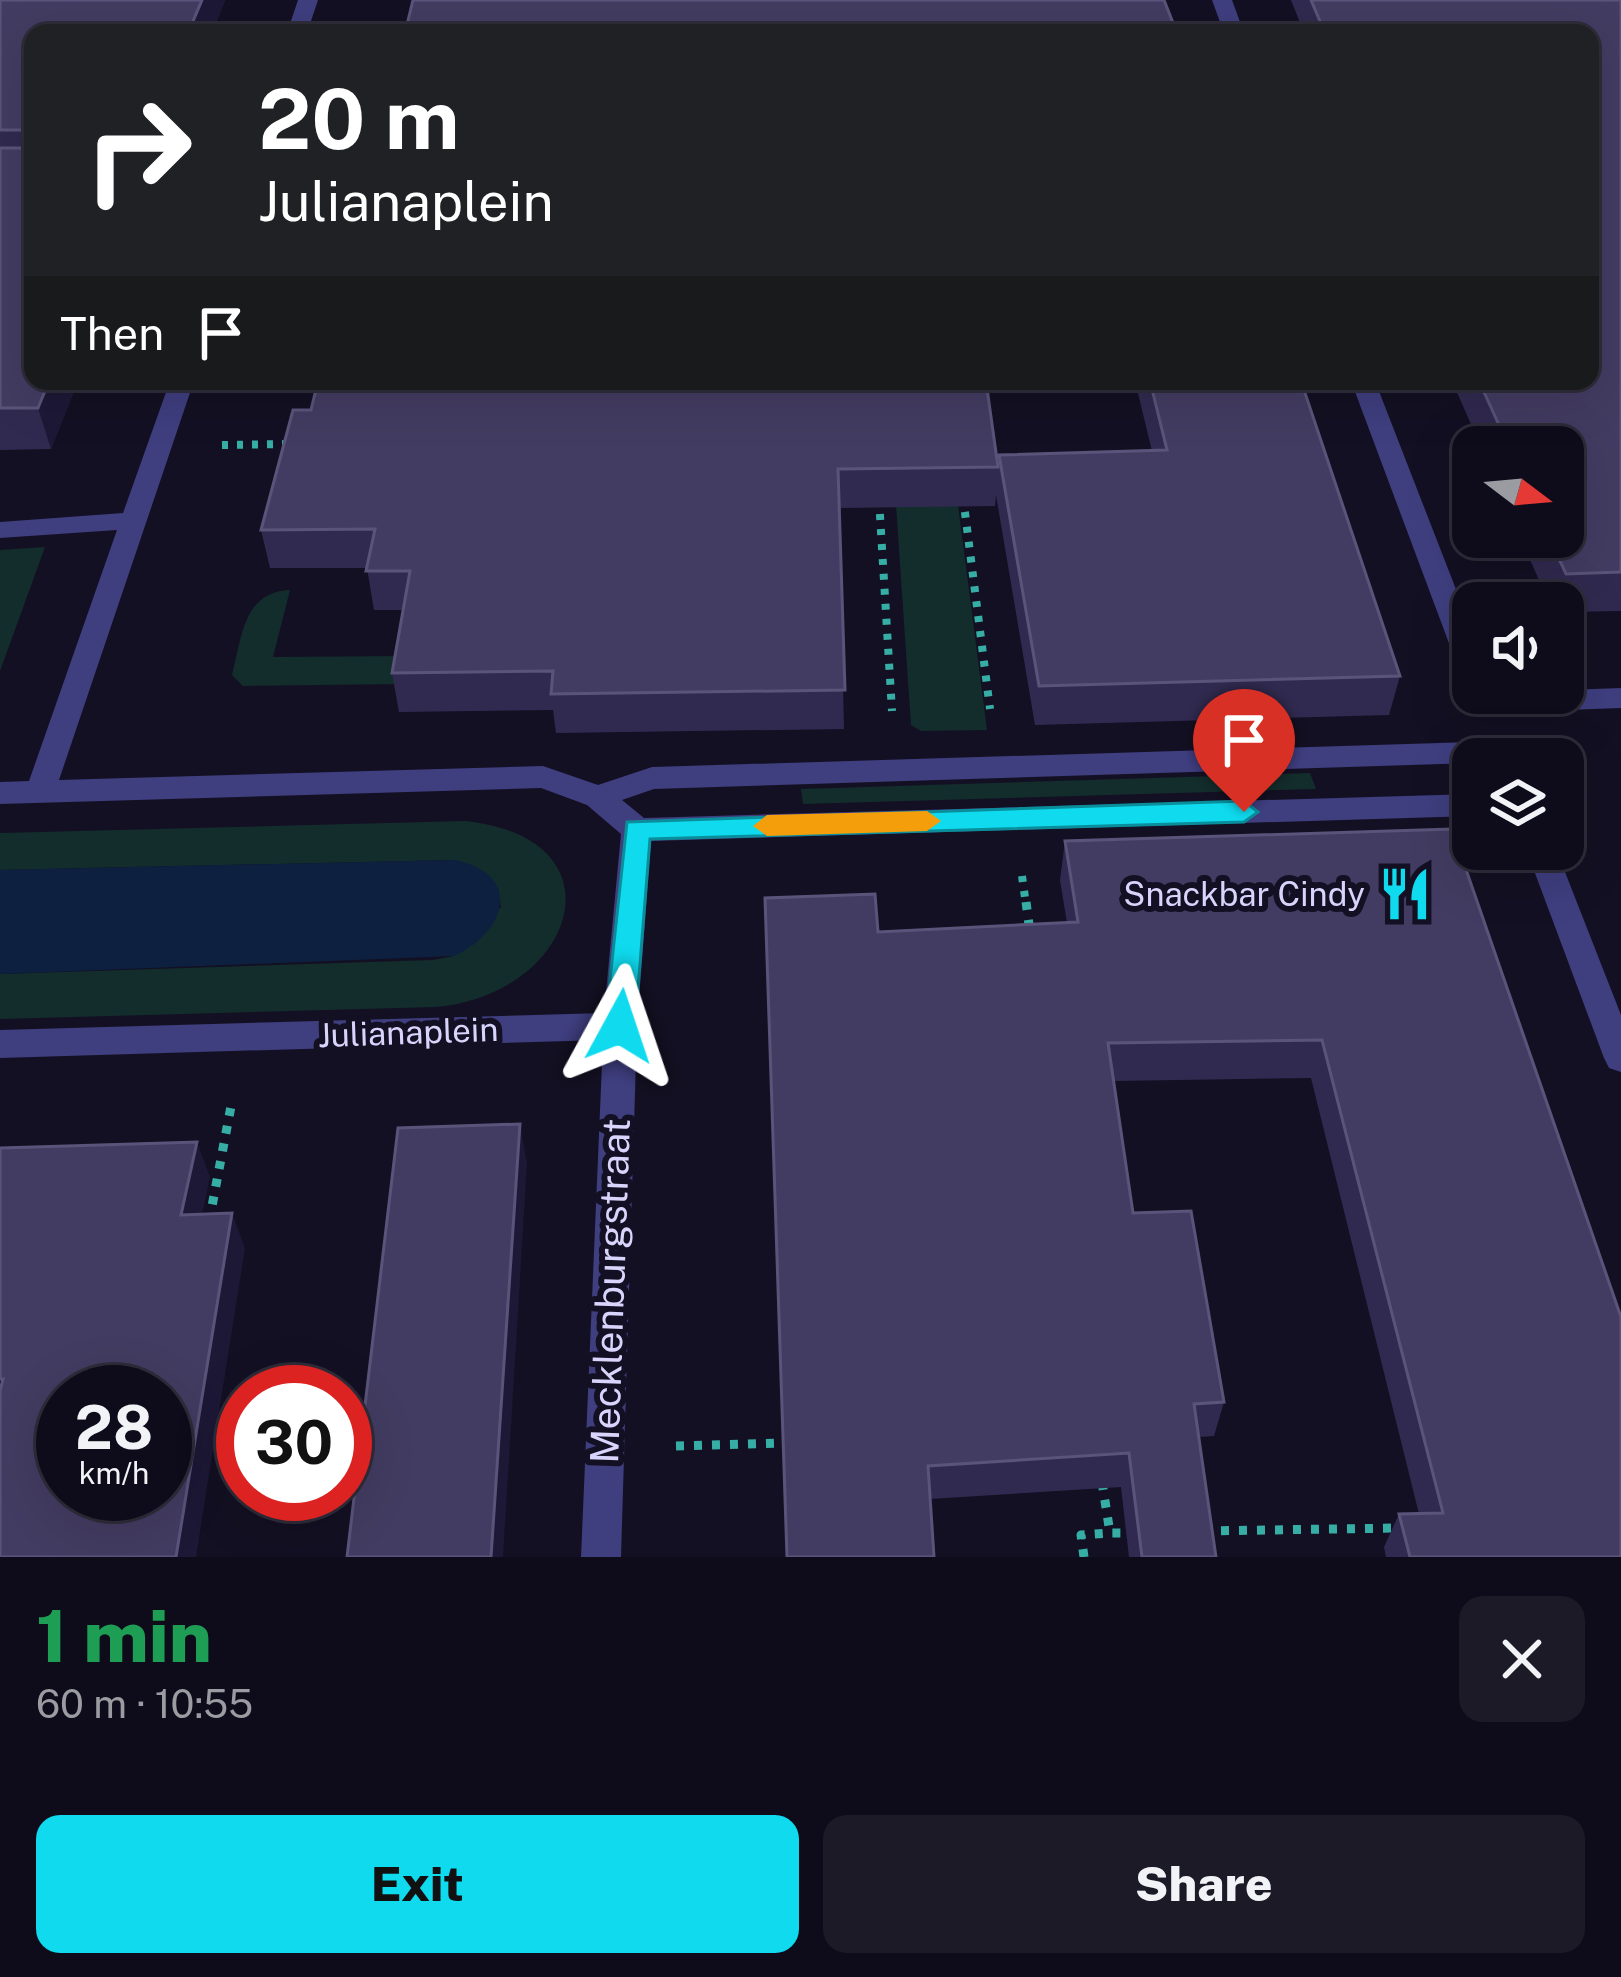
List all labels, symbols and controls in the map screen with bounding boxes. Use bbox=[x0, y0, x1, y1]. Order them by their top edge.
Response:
text: 20 m bbox=[258, 69, 460, 168]
icon: right bbox=[60, 72, 216, 228]
text: Julianaplein bbox=[258, 170, 554, 233]
icon: arrive bbox=[188, 300, 254, 366]
text: Then bbox=[60, 307, 164, 360]
north arrow bbox=[1452, 426, 1584, 558]
map controls bbox=[1452, 426, 1584, 870]
button: sound bbox=[1452, 582, 1584, 714]
pin bbox=[1193, 689, 1295, 812]
icon: arrive bbox=[1211, 707, 1277, 773]
button: layers bbox=[1452, 738, 1584, 870]
restaurant icon: Snackbar Cindy bbox=[1376, 865, 1434, 923]
place label: Snackbar Cindy bbox=[1123, 875, 1365, 913]
position arrow bbox=[557, 963, 683, 1089]
street label: Julianaplein bbox=[317, 1010, 499, 1054]
street label: Mecklenburgstraat bbox=[581, 1118, 639, 1464]
speed limit sign: 30 bbox=[216, 1365, 372, 1521]
text: 28 bbox=[75, 1392, 153, 1463]
text: km/h bbox=[79, 1455, 149, 1491]
text: 1 min bbox=[36, 1594, 212, 1678]
button: close bbox=[1459, 1596, 1585, 1722]
text: 60 m · 10:55 bbox=[36, 1681, 253, 1727]
button: Exit bbox=[36, 1815, 799, 1953]
button: Share bbox=[823, 1815, 1585, 1953]

